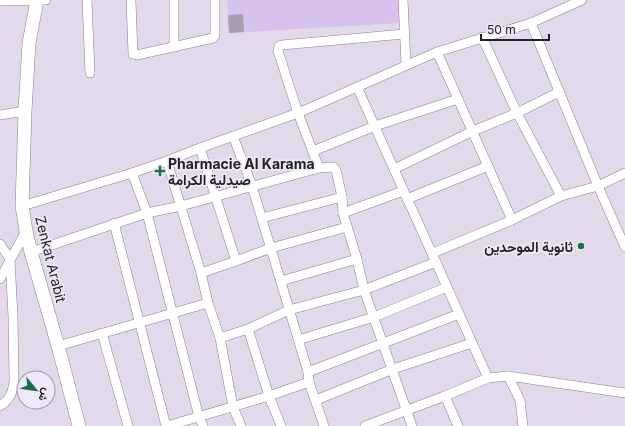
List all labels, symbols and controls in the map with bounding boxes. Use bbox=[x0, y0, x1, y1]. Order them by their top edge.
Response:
scale bar bbox=[481, 16, 549, 42]
text: 50 m bbox=[487, 22, 516, 37]
place label: Pharmacie Al Karama صيدلية الكرامة bbox=[168, 155, 315, 189]
marker: Pharmacie Al Karama صيدلية الكرامة bbox=[155, 166, 165, 176]
street label: Zenkat Arabit bbox=[32, 214, 70, 304]
place label: ثانوية الموحدين bbox=[484, 238, 573, 256]
marker: ثانوية الموحدين bbox=[576, 241, 586, 251]
north arrow bbox=[16, 370, 56, 410]
text: ش bbox=[35, 386, 54, 404]

